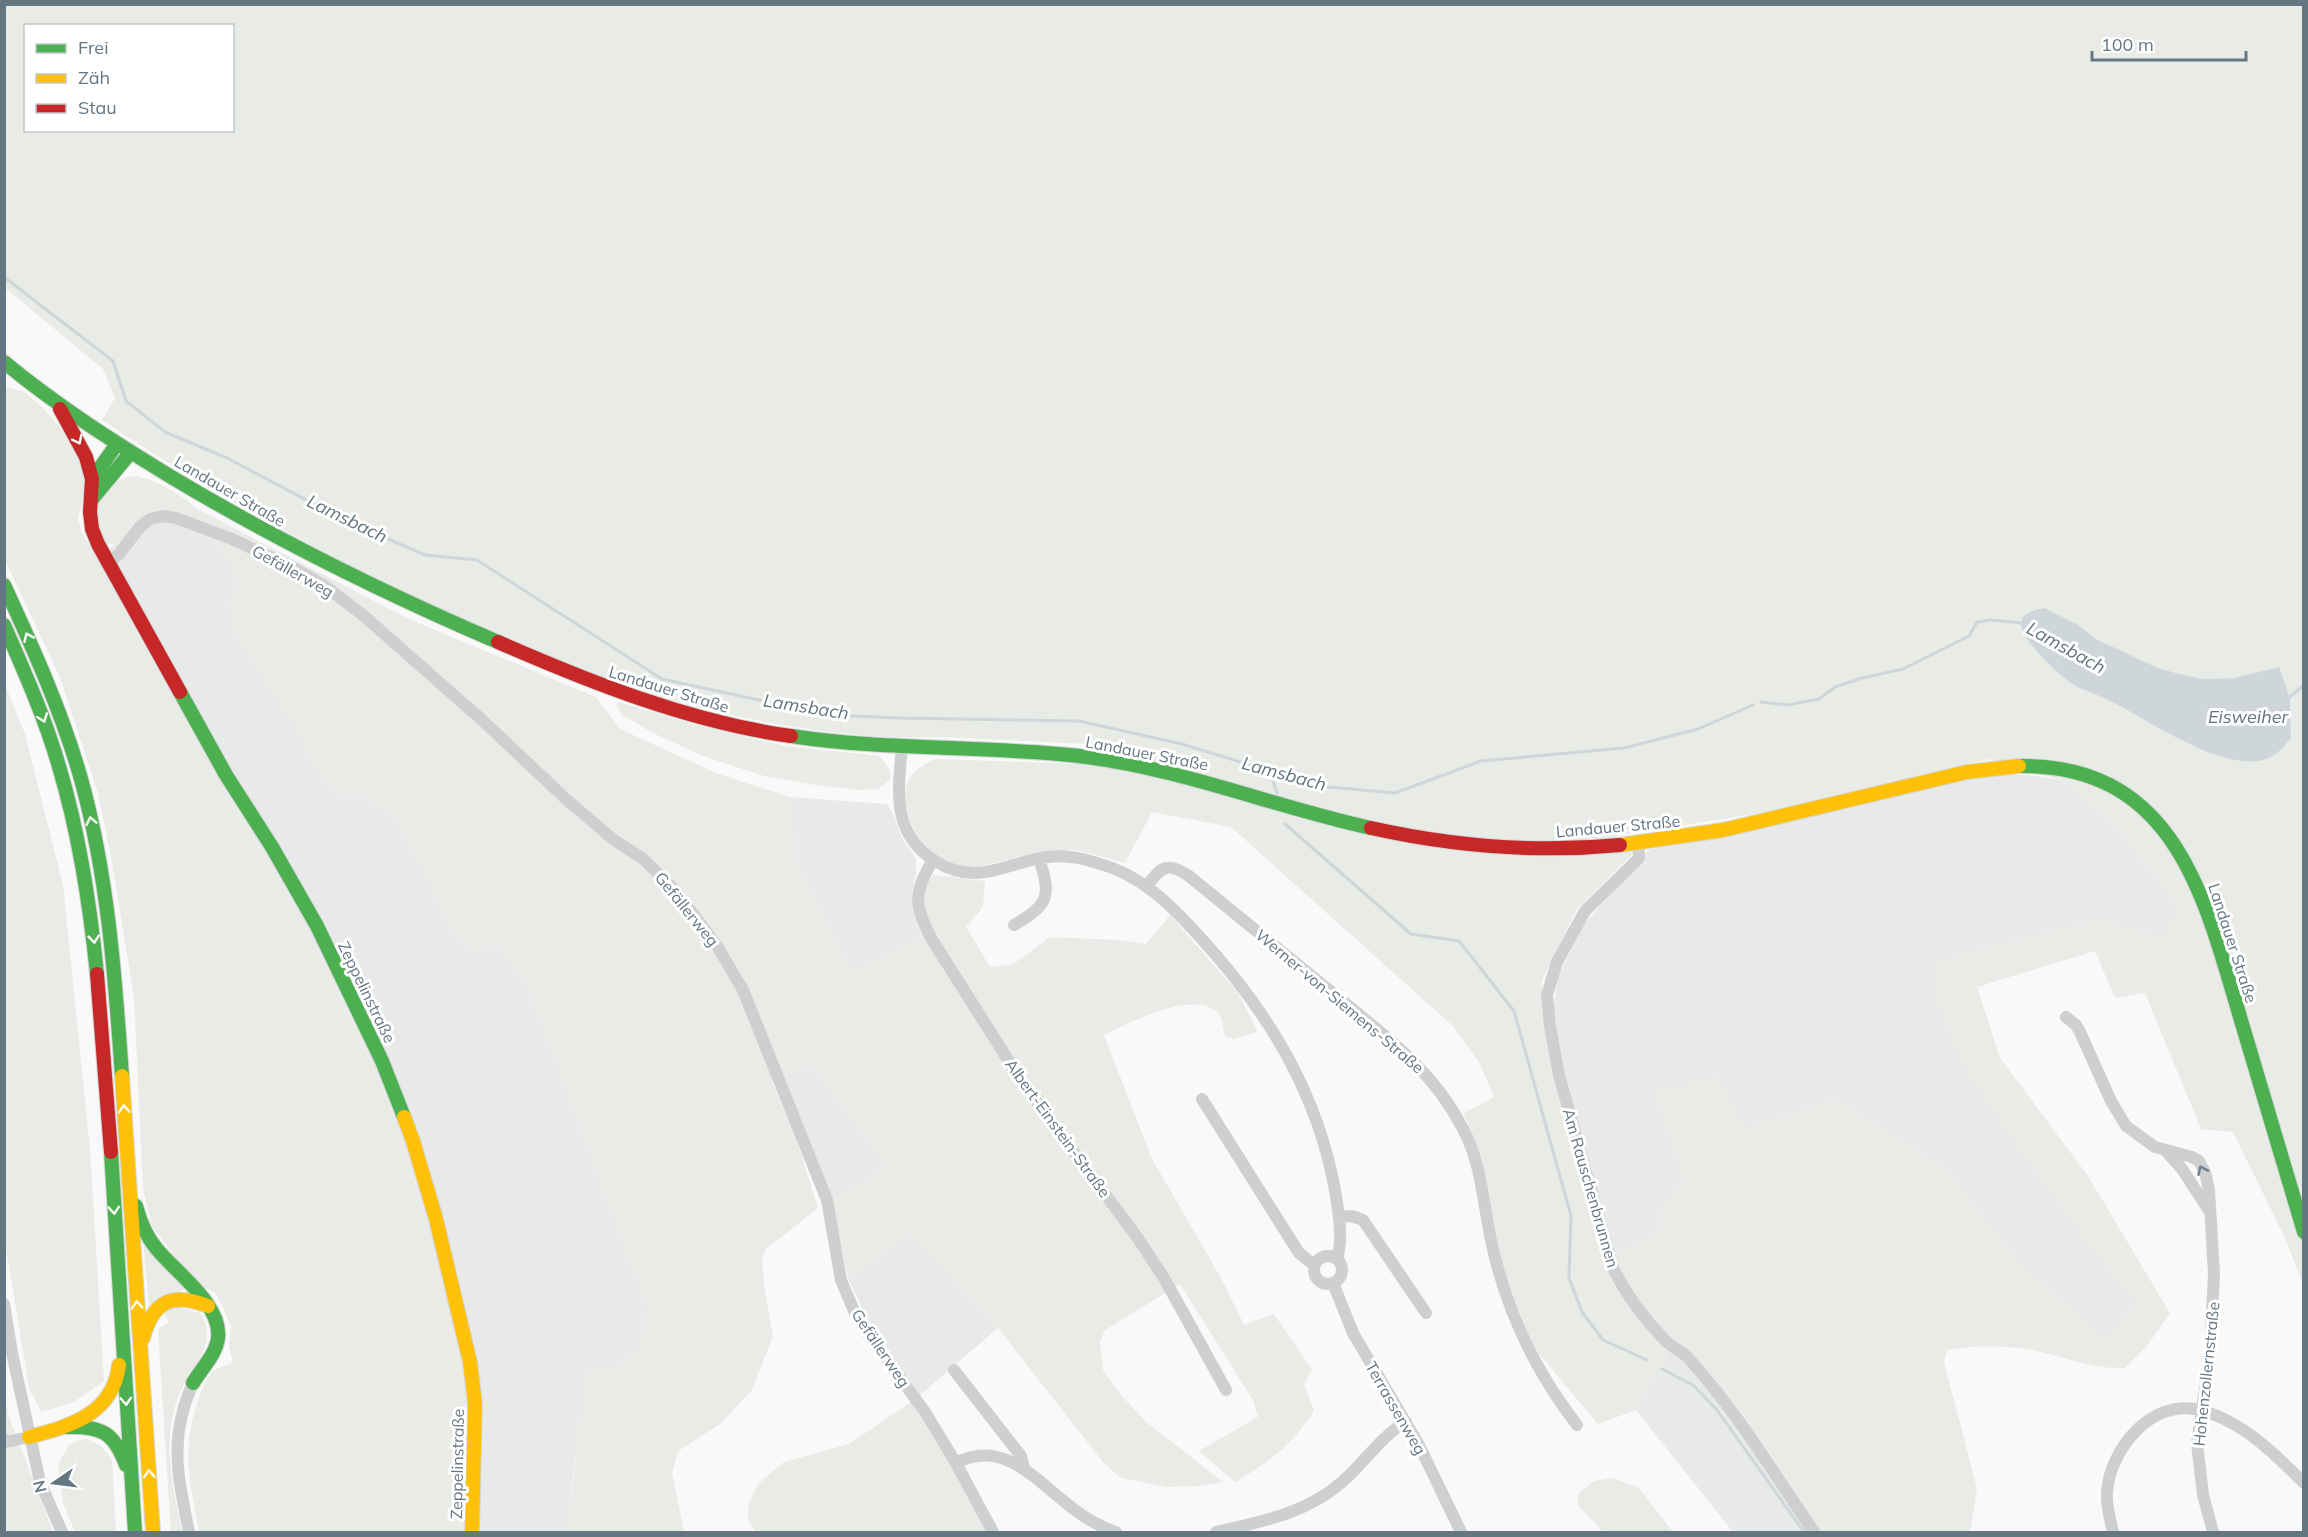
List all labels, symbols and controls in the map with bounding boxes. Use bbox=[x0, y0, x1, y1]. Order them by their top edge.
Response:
legend bbox=[24, 24, 234, 132]
scale bar bbox=[2092, 24, 2246, 62]
text: 100 m bbox=[2101, 33, 2154, 56]
text: Frei bbox=[78, 36, 108, 59]
text: Zäh bbox=[78, 66, 110, 89]
text: Stau bbox=[78, 96, 117, 119]
one-way arrow bbox=[70, 433, 82, 444]
street label: Landauer Straße bbox=[171, 451, 289, 531]
water label: Lamsbach bbox=[303, 489, 391, 548]
street label: Gefällerweg bbox=[249, 540, 337, 602]
water label: Lamsbach bbox=[2023, 617, 2110, 679]
one-way arrow bbox=[23, 633, 35, 644]
street label: Landauer Straße bbox=[607, 661, 731, 717]
water label: Lamsbach bbox=[762, 688, 851, 725]
water label: Eisweiher bbox=[2208, 705, 2290, 728]
one-way arrow bbox=[36, 712, 49, 722]
street label: Landauer Straße bbox=[1084, 731, 1210, 775]
water label: Lamsbach bbox=[1239, 751, 1329, 796]
street label: Landauer Straße bbox=[1555, 811, 1681, 841]
one-way arrow bbox=[85, 816, 98, 826]
street label: Gefällerweg bbox=[651, 868, 723, 950]
street label: Landauer Straße bbox=[2204, 881, 2262, 1005]
street label: Werner-von-Siemens-Straße bbox=[1252, 925, 1428, 1077]
one-way arrow bbox=[87, 935, 100, 944]
street label: Zeppelinstraße bbox=[334, 938, 400, 1046]
street label: Albert-Einstein-Straße bbox=[1001, 1055, 1115, 1201]
one-way arrow bbox=[118, 1105, 131, 1114]
street label: Am Rauschenbrunnen bbox=[1559, 1106, 1623, 1270]
one-way arrow bbox=[2198, 1165, 2210, 1176]
one-way arrow bbox=[107, 1205, 120, 1214]
one-way arrow bbox=[131, 1300, 144, 1309]
street label: Hohenzollernstraße bbox=[2188, 1301, 2224, 1447]
street label: Gefällerweg bbox=[848, 1305, 914, 1391]
street label: Terrassenweg bbox=[1361, 1358, 1431, 1458]
one-way arrow bbox=[120, 1397, 133, 1406]
street label: Zeppelinstraße bbox=[446, 1409, 468, 1519]
north arrow bbox=[24, 1453, 84, 1513]
one-way arrow bbox=[142, 1470, 155, 1479]
text: N bbox=[28, 1478, 51, 1495]

